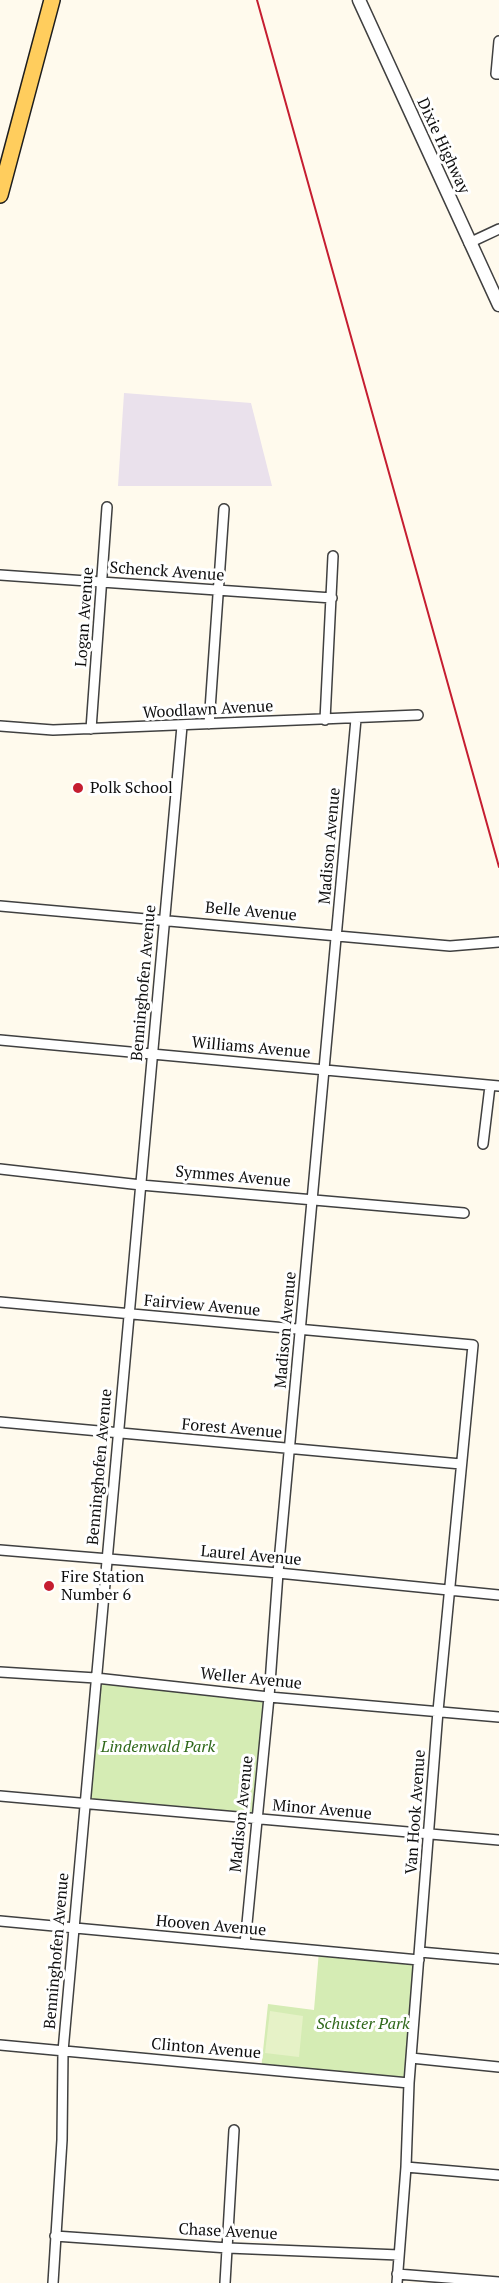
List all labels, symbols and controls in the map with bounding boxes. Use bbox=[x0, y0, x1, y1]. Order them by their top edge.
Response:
street label: Dixie Highway bbox=[412, 95, 474, 197]
street label: Schenck Avenue bbox=[109, 558, 225, 586]
street label: Logan Avenue bbox=[72, 567, 98, 667]
street label: Woodlawn Avenue bbox=[142, 697, 274, 723]
place label: Polk School bbox=[90, 778, 173, 798]
marker: Polk School bbox=[71, 781, 85, 795]
street label: Madison Avenue bbox=[315, 787, 345, 905]
street label: Belle Avenue bbox=[204, 898, 298, 926]
street label: Benninghofen Avenue bbox=[128, 904, 160, 1062]
street label: Williams Avenue bbox=[191, 1033, 311, 1063]
street label: Symmes Avenue bbox=[175, 1162, 291, 1192]
street label: Madison Avenue bbox=[271, 1271, 301, 1389]
street label: Fairview Avenue bbox=[143, 1291, 261, 1321]
street label: Benninghofen Avenue bbox=[84, 1388, 116, 1546]
street label: Forest Avenue bbox=[181, 1415, 283, 1443]
street label: Laurel Avenue bbox=[200, 1542, 302, 1570]
place label: Fire Station Number 6 bbox=[61, 1567, 144, 1605]
marker: Fire Station Number 6 bbox=[42, 1579, 56, 1593]
street label: Weller Avenue bbox=[199, 1664, 303, 1694]
park label: Lindenwald Park bbox=[101, 1737, 215, 1757]
street label: Van Hook Avenue bbox=[402, 1749, 430, 1875]
street label: Madison Avenue bbox=[226, 1755, 258, 1873]
street label: Minor Avenue bbox=[272, 1796, 372, 1824]
street label: Benninghofen Avenue bbox=[41, 1872, 73, 2030]
street label: Hooven Avenue bbox=[155, 1912, 267, 1940]
park label: Schuster Park bbox=[316, 2014, 410, 2034]
street label: Clinton Avenue bbox=[150, 2035, 262, 2063]
street label: Chase Avenue bbox=[178, 2220, 278, 2244]

